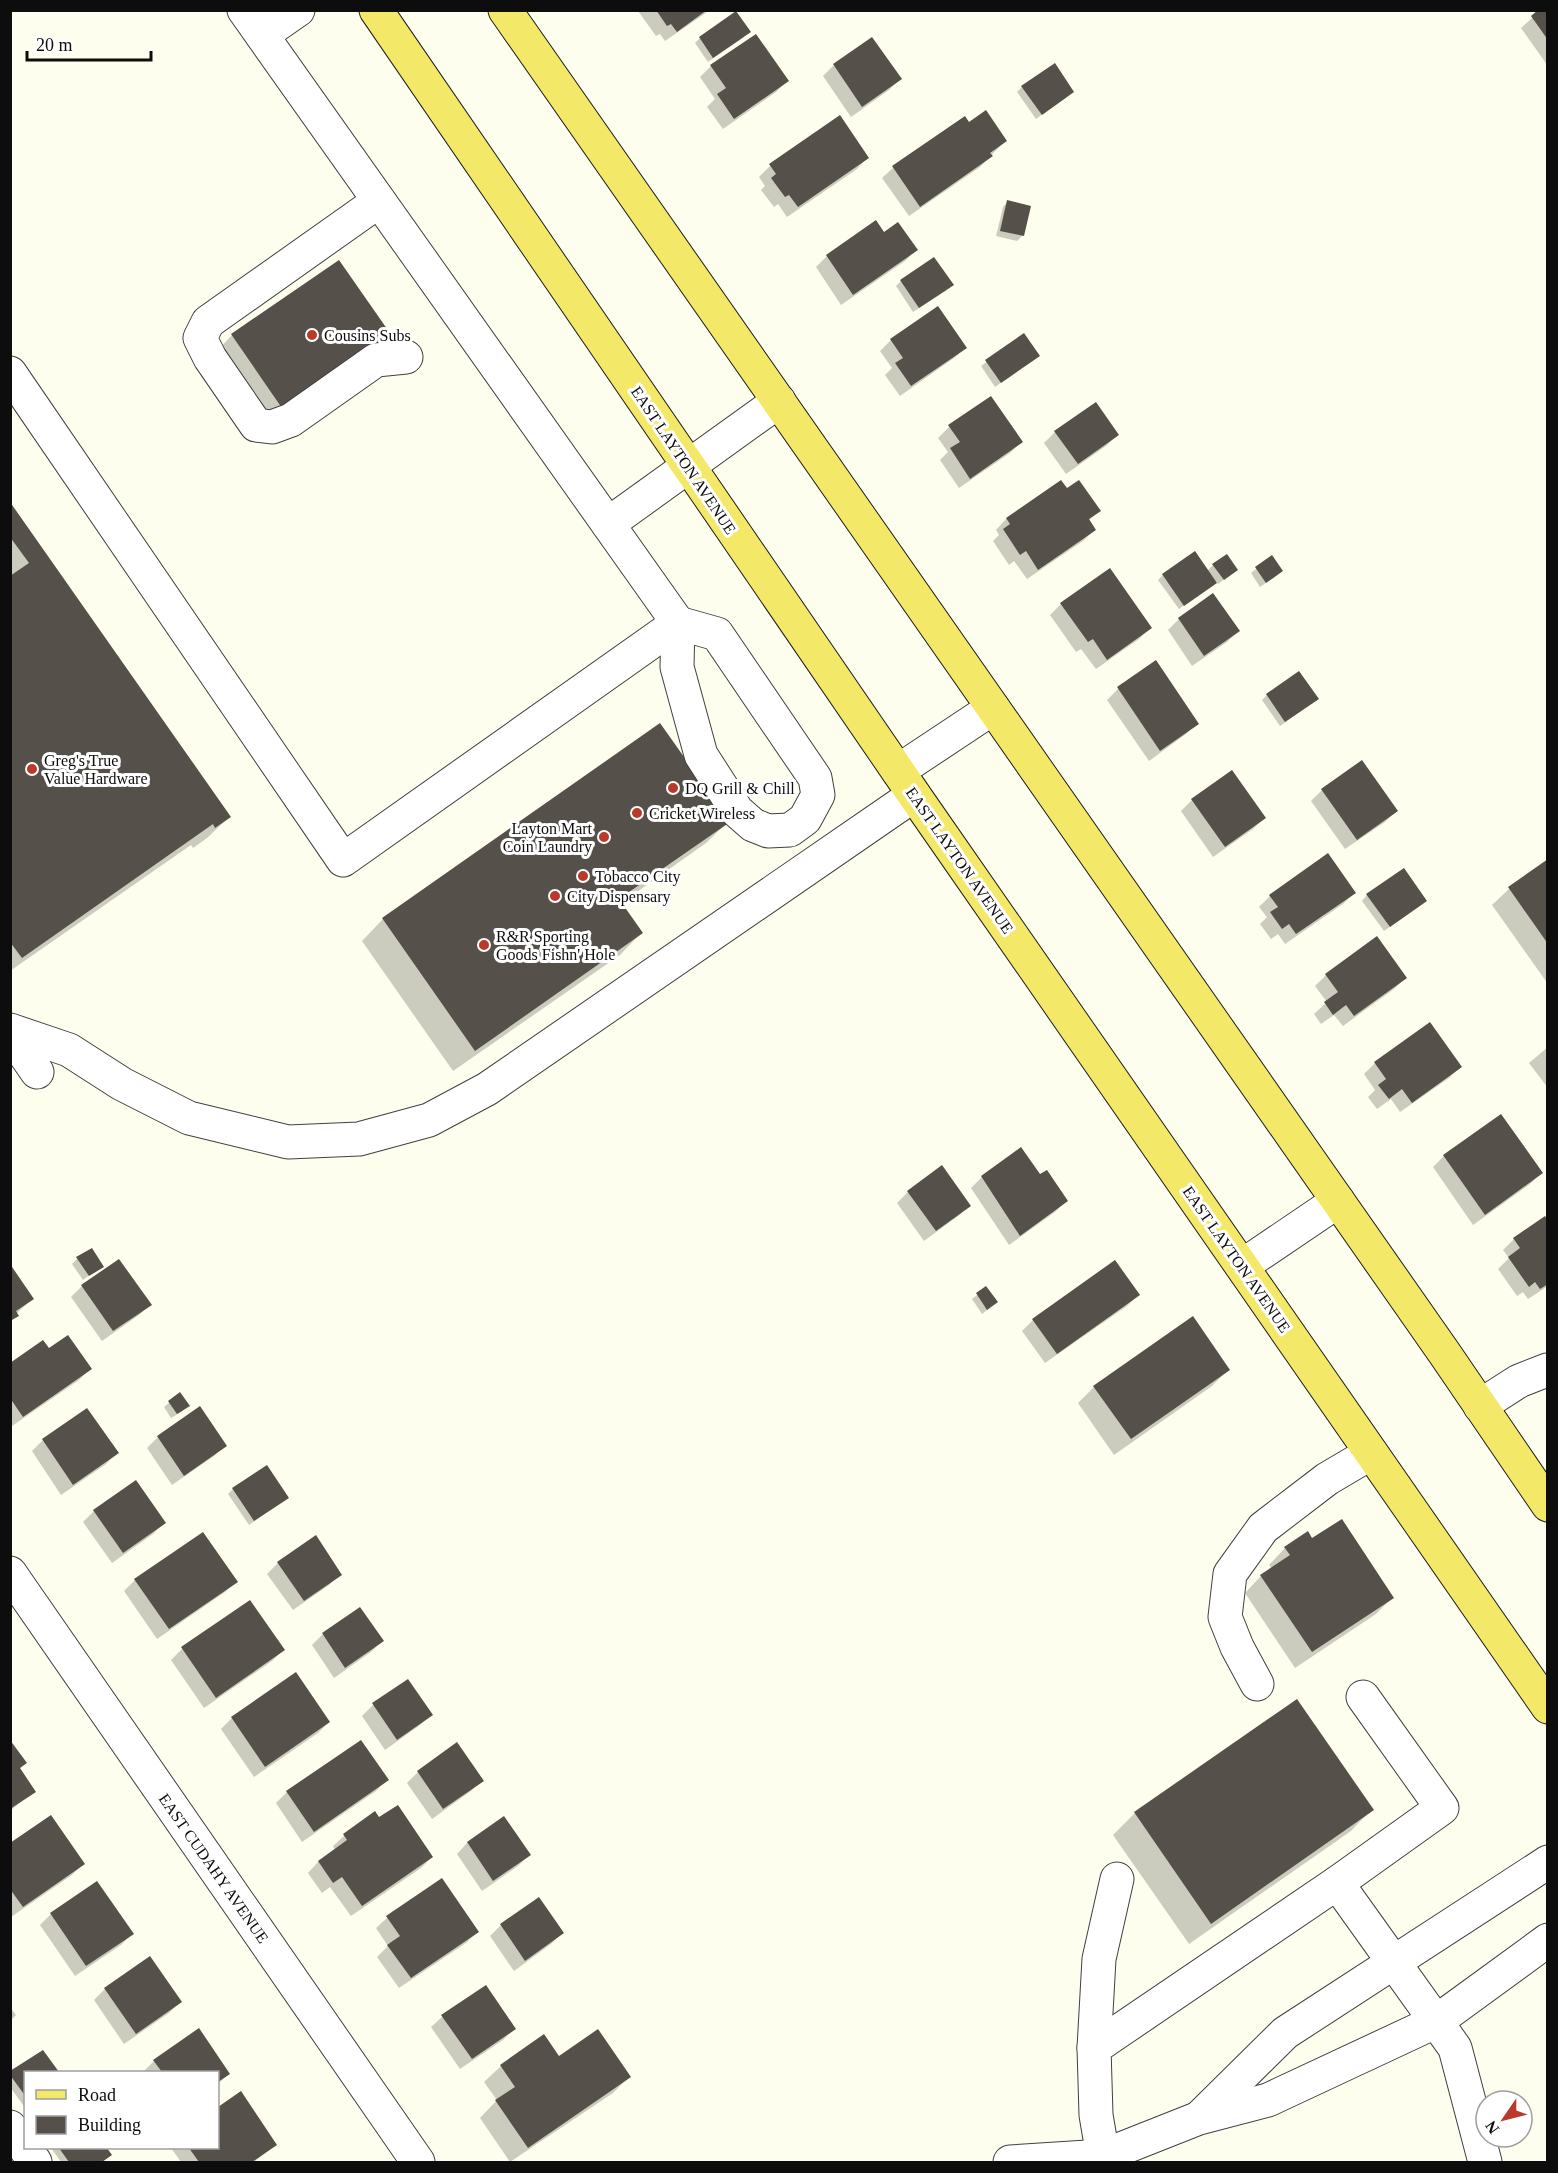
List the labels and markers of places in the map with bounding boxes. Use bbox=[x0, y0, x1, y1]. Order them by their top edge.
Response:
place label: Cousins Subs bbox=[324, 327, 411, 344]
marker: Cousins Subs bbox=[305, 328, 319, 342]
place label: Greg's True Value Hardware bbox=[44, 752, 148, 787]
marker: Greg's True Value Hardware bbox=[25, 762, 39, 776]
place label: DQ Grill & Chill bbox=[685, 780, 795, 797]
marker: DQ Grill & Chill bbox=[666, 781, 680, 795]
place label: Cricket Wireless bbox=[649, 805, 755, 822]
marker: Cricket Wireless bbox=[630, 806, 644, 820]
place label: Layton Mart Coin Laundry bbox=[503, 820, 593, 856]
marker: Layton Mart Coin Laundry bbox=[597, 830, 611, 844]
place label: Tobacco City bbox=[595, 868, 681, 886]
marker: Tobacco City bbox=[576, 869, 590, 883]
place label: City Dispensary bbox=[567, 888, 671, 906]
marker: City Dispensary bbox=[548, 889, 562, 903]
place label: R&R Sporting Goods Fishn' Hole bbox=[496, 928, 615, 963]
marker: R&R Sporting Goods Fishn' Hole bbox=[477, 938, 491, 952]

